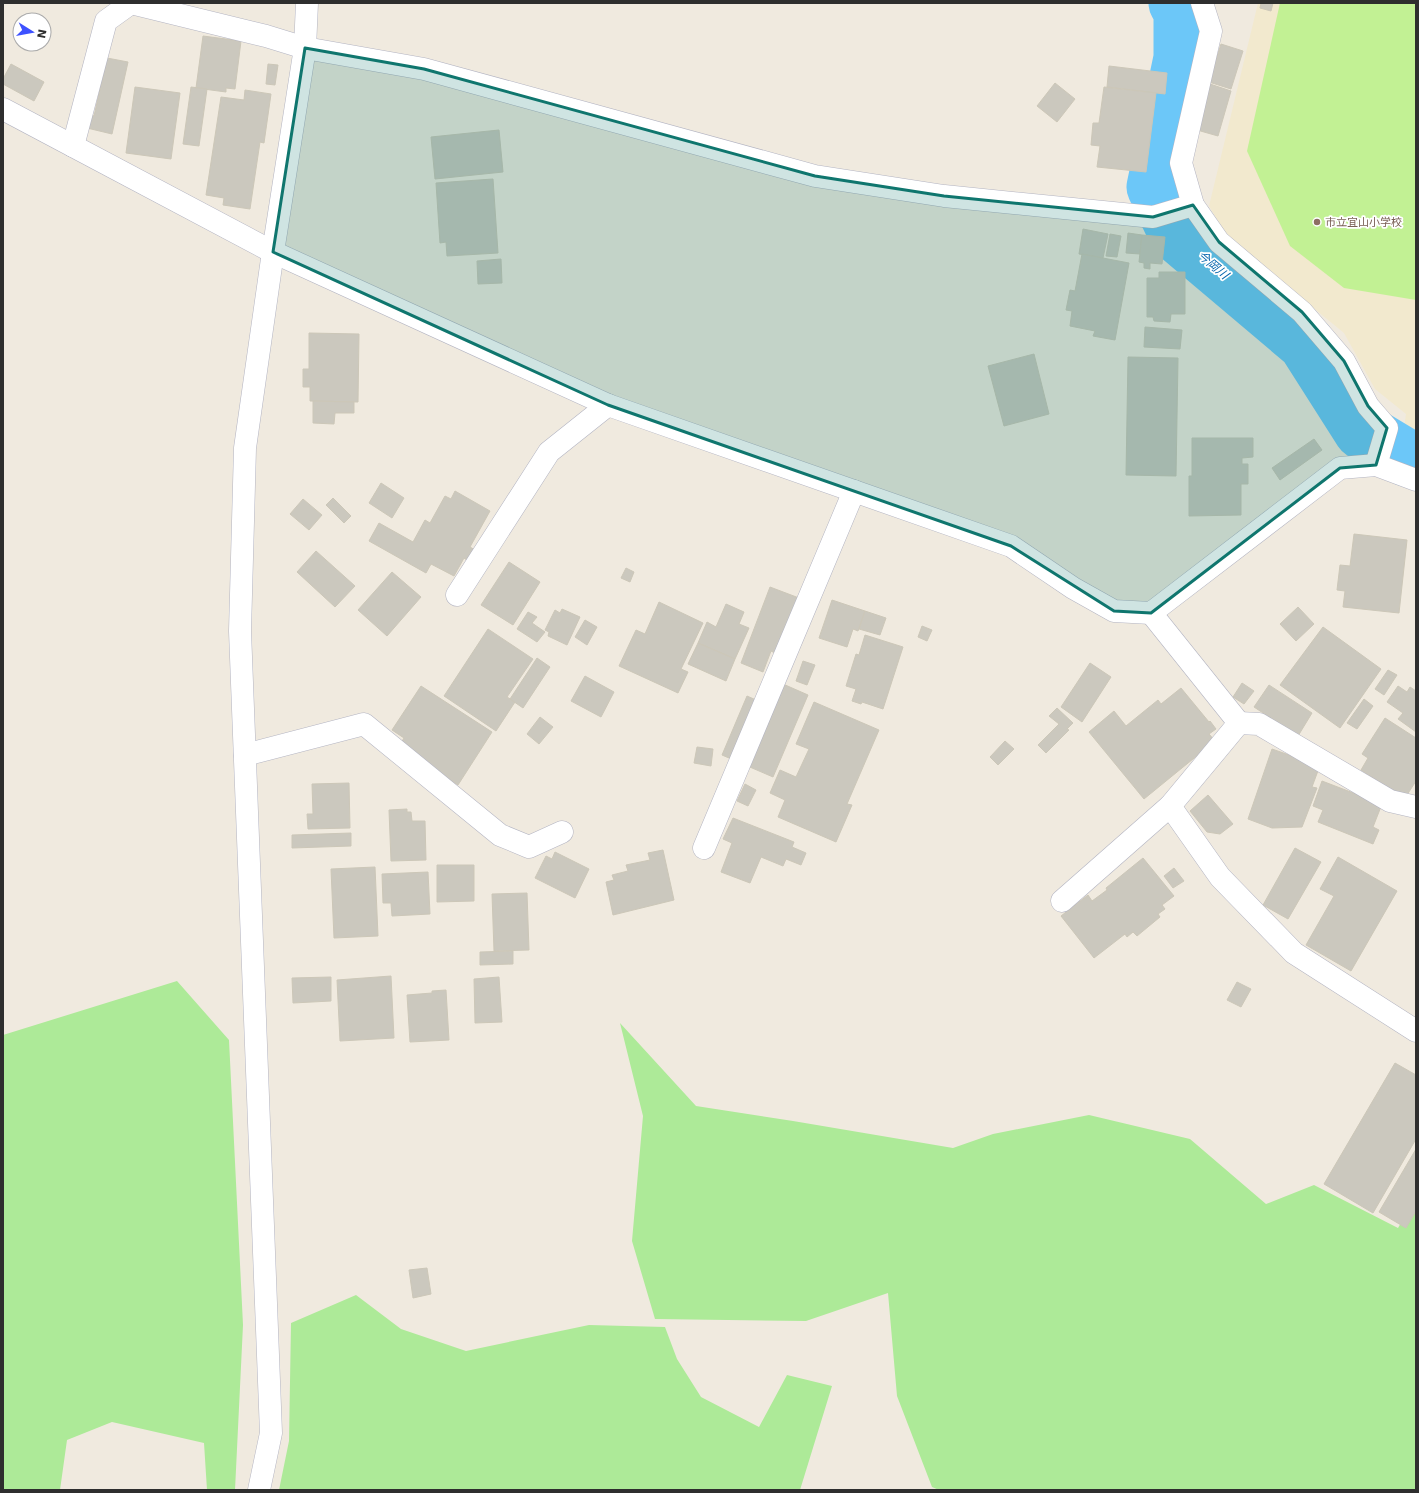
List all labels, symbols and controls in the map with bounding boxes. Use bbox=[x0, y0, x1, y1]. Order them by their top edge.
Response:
north arrow bbox=[12, 12, 52, 52]
text: N bbox=[34, 28, 49, 40]
place label: 市立宜山小学校 bbox=[1325, 216, 1402, 229]
marker: 市立宜山小学校 bbox=[1312, 217, 1322, 227]
water label: 今岡川 bbox=[1195, 248, 1233, 283]

